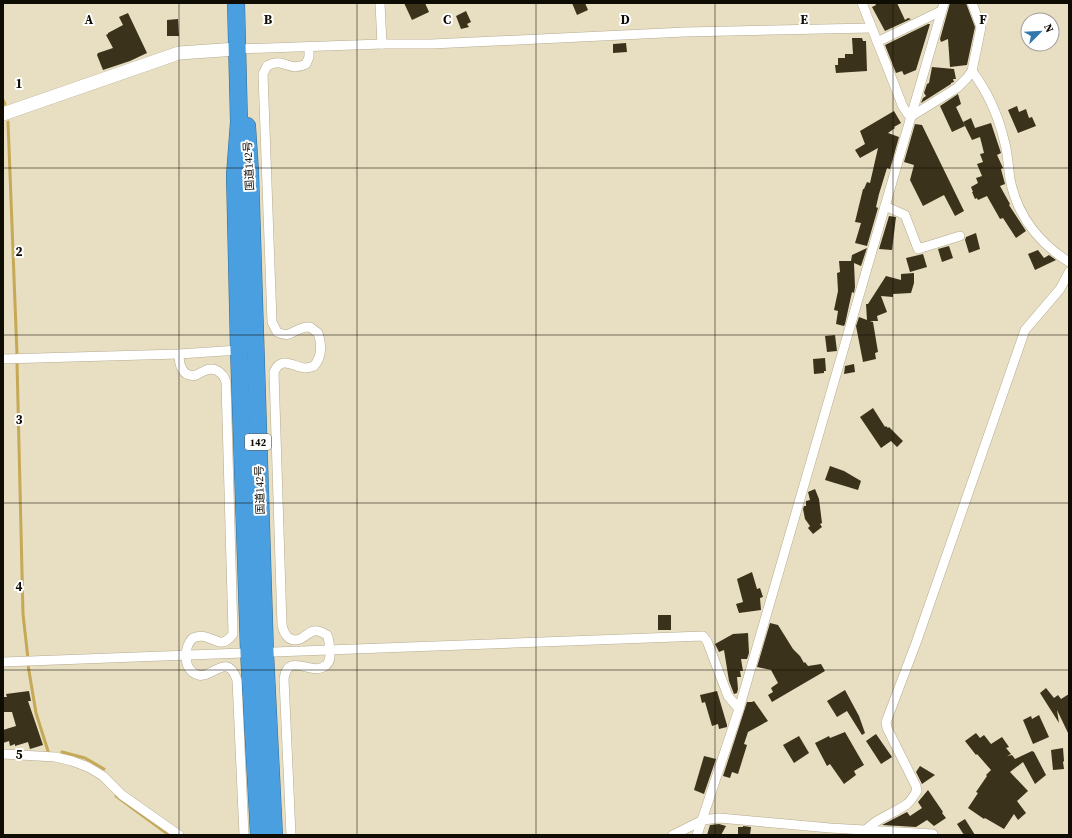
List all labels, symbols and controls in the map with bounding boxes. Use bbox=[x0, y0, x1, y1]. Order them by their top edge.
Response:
text: A bbox=[85, 11, 94, 28]
text: B bbox=[264, 11, 273, 28]
text: C bbox=[443, 11, 451, 28]
text: D bbox=[620, 11, 630, 28]
text: E bbox=[800, 11, 808, 28]
text: F bbox=[979, 11, 987, 28]
north arrow bbox=[1020, 12, 1060, 52]
text: N bbox=[1040, 21, 1057, 35]
text: 1 bbox=[15, 75, 23, 92]
street label: 国道142号 bbox=[240, 141, 258, 191]
text: 2 bbox=[15, 243, 23, 260]
text: 3 bbox=[15, 411, 23, 428]
road number: 142 bbox=[245, 434, 271, 450]
street label: 国道142号 bbox=[252, 465, 268, 515]
text: 4 bbox=[15, 578, 23, 595]
text: 5 bbox=[15, 746, 23, 763]

